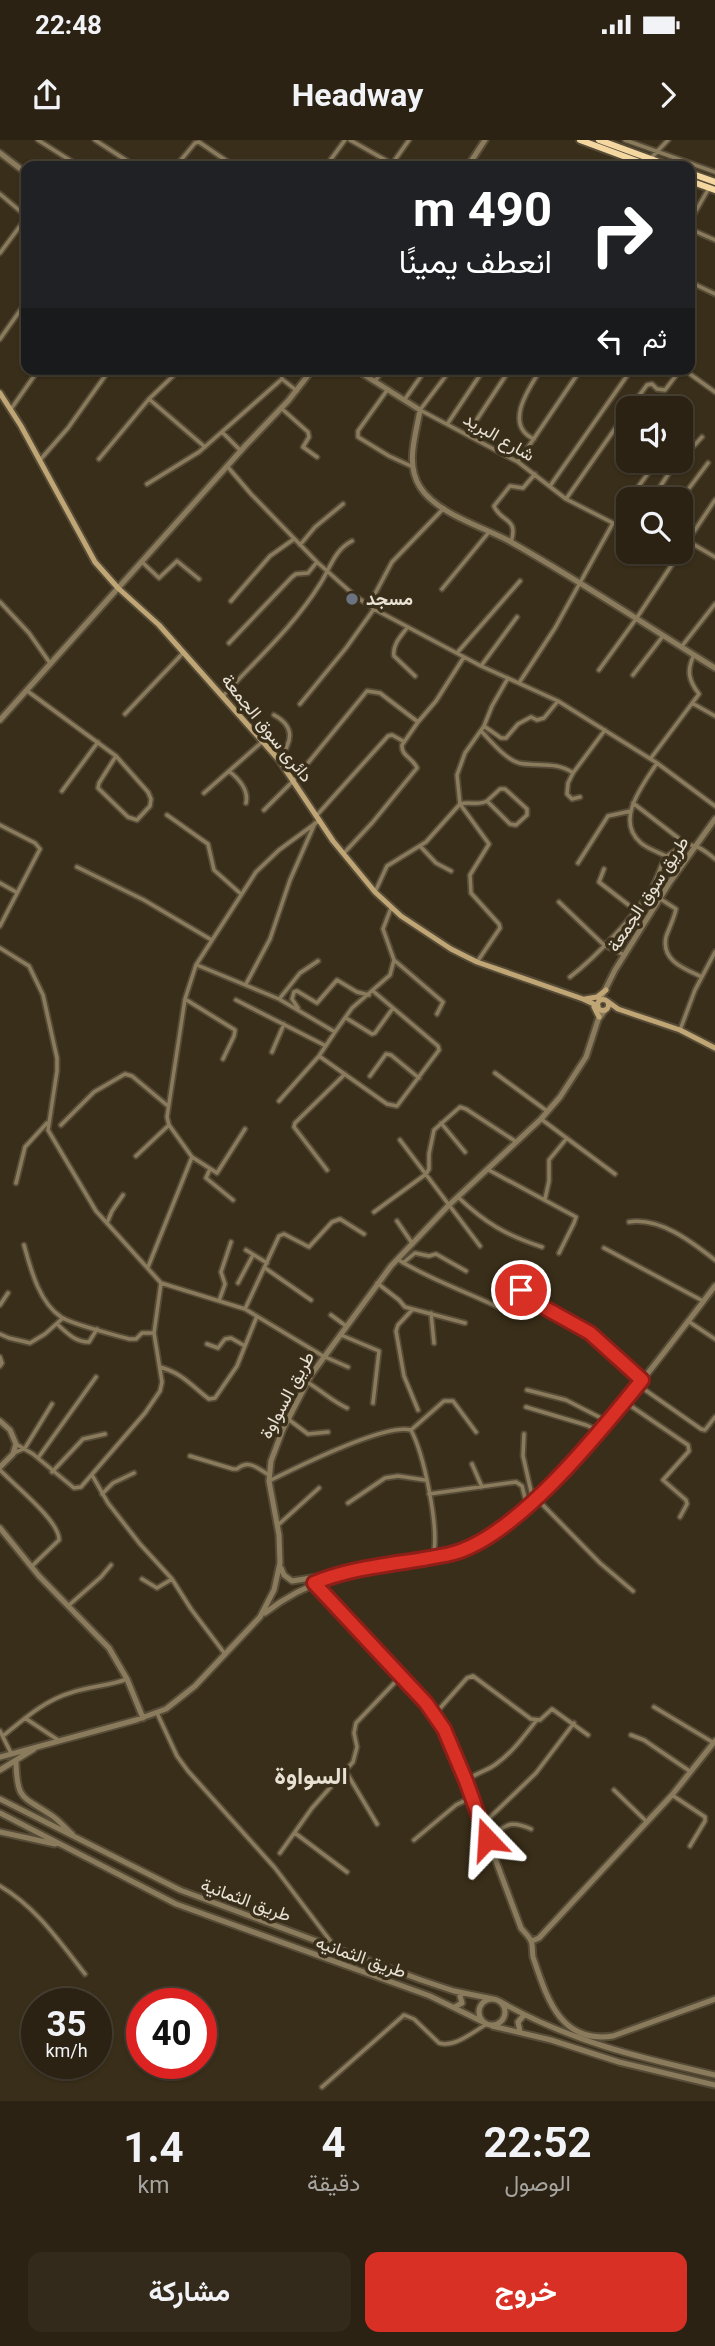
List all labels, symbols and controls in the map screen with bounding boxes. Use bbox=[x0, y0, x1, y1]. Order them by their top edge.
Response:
text: 22:48 bbox=[35, 10, 102, 40]
icon: share bbox=[28, 76, 66, 114]
text: Headway bbox=[292, 76, 423, 114]
icon: forward bbox=[649, 76, 687, 114]
text: 490 m bbox=[413, 181, 552, 238]
icon: right bbox=[576, 189, 667, 280]
text: انعطف يمينًا bbox=[399, 243, 552, 281]
icon: left bbox=[591, 322, 629, 360]
text: ثم bbox=[643, 324, 667, 354]
map controls bbox=[616, 396, 693, 564]
button: sound bbox=[616, 396, 693, 473]
street label: شارع البريد bbox=[459, 408, 538, 467]
button: search bbox=[616, 487, 693, 564]
place label: مسجد bbox=[366, 588, 413, 610]
marker: مسجد bbox=[344, 591, 360, 607]
street label: دائرى سوق الجمعة bbox=[217, 669, 317, 787]
street label: طريق سوق الجمعة bbox=[602, 832, 694, 956]
pin bbox=[491, 1260, 551, 1320]
icon: arrive bbox=[502, 1271, 540, 1309]
street label: طريق السواوة bbox=[255, 1348, 319, 1442]
district label: السواوة bbox=[274, 1762, 348, 1791]
position arrow bbox=[450, 1802, 524, 1876]
street label: طريق الثمانية bbox=[198, 1874, 294, 1926]
street label: طريق الثمانيه bbox=[313, 1931, 409, 1983]
speed limit sign: 40 bbox=[126, 1988, 217, 2079]
text: 35 bbox=[46, 2004, 87, 2045]
text: km/h bbox=[45, 2040, 88, 2061]
text: 4 bbox=[322, 2118, 346, 2167]
text: 22:52 bbox=[483, 2118, 592, 2167]
text: 1.4 bbox=[123, 2123, 184, 2172]
text: دقيقة bbox=[307, 2170, 360, 2197]
text: الوصول bbox=[504, 2170, 571, 2197]
text: km bbox=[138, 2172, 169, 2199]
button: مشاركة bbox=[28, 2252, 351, 2332]
button: خروج bbox=[365, 2252, 687, 2332]

